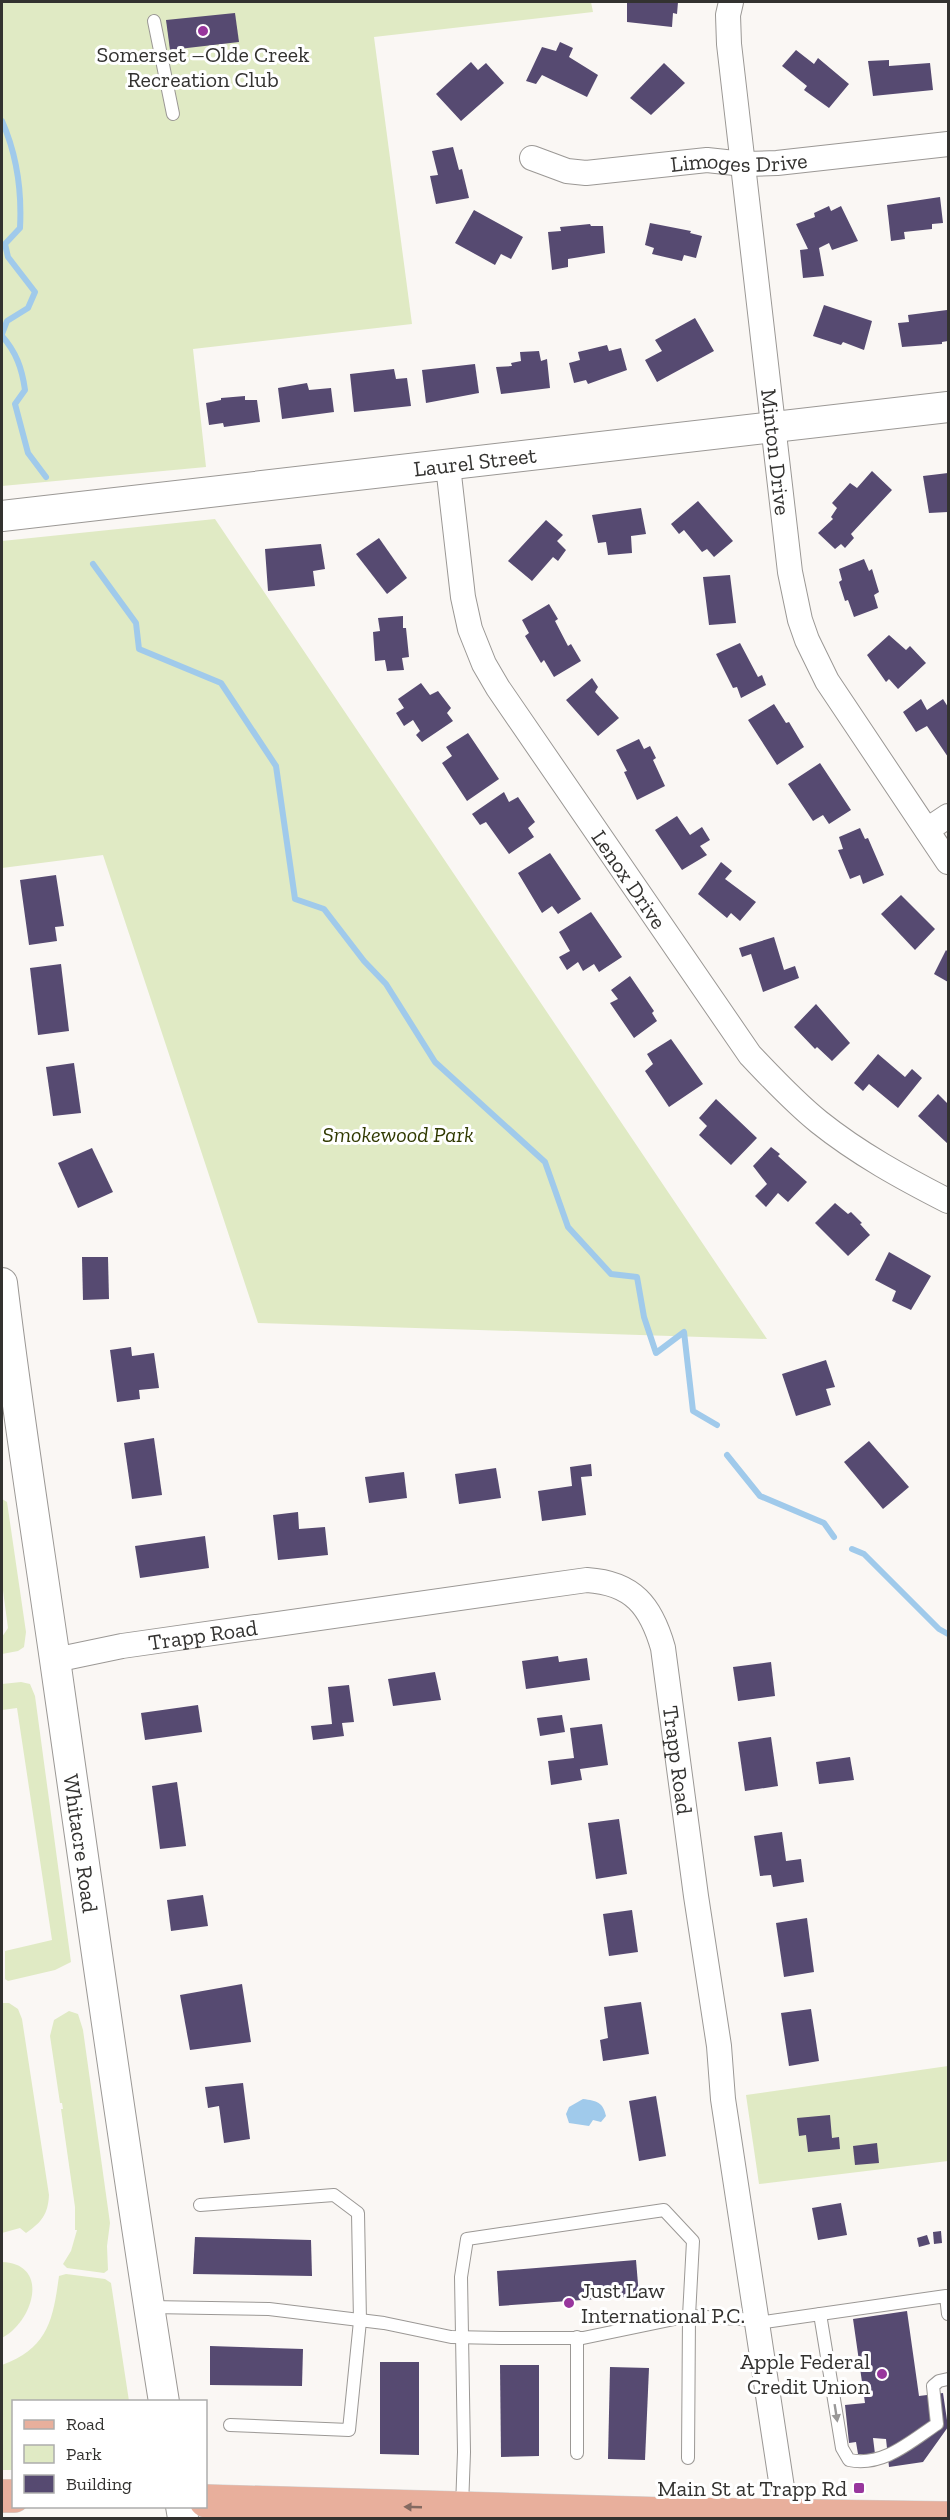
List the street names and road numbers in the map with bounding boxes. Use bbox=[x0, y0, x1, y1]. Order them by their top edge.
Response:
street label: Limoges Drive bbox=[669, 147, 809, 178]
street label: Minton Drive bbox=[755, 387, 796, 517]
street label: Laurel Street bbox=[412, 441, 539, 482]
street label: Lenox Drive bbox=[585, 825, 672, 934]
street label: Trapp Road bbox=[147, 1614, 259, 1656]
street label: Trapp Road bbox=[657, 1704, 698, 1816]
street label: Whitacre Road bbox=[57, 1772, 104, 1915]

